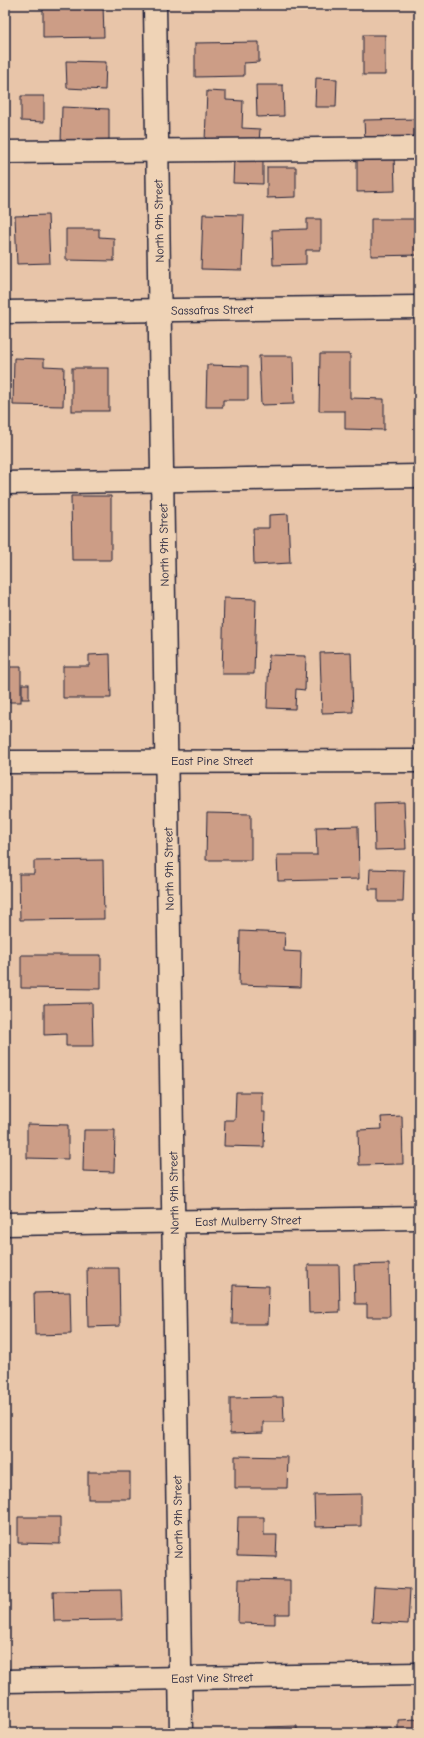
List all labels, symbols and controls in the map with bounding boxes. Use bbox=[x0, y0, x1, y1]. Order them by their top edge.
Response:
street label: North 9th Street bbox=[151, 179, 167, 263]
street label: Sassafras Street bbox=[171, 302, 254, 318]
street label: North 9th Street bbox=[156, 503, 172, 587]
street label: East Pine Street bbox=[171, 754, 254, 768]
street label: North 9th Street bbox=[161, 827, 177, 911]
street label: North 9th Street bbox=[166, 1151, 182, 1235]
street label: East Mulberry Street bbox=[195, 1213, 302, 1229]
street label: North 9th Street bbox=[170, 1475, 186, 1559]
street label: East Vine Street bbox=[171, 1670, 254, 1686]

